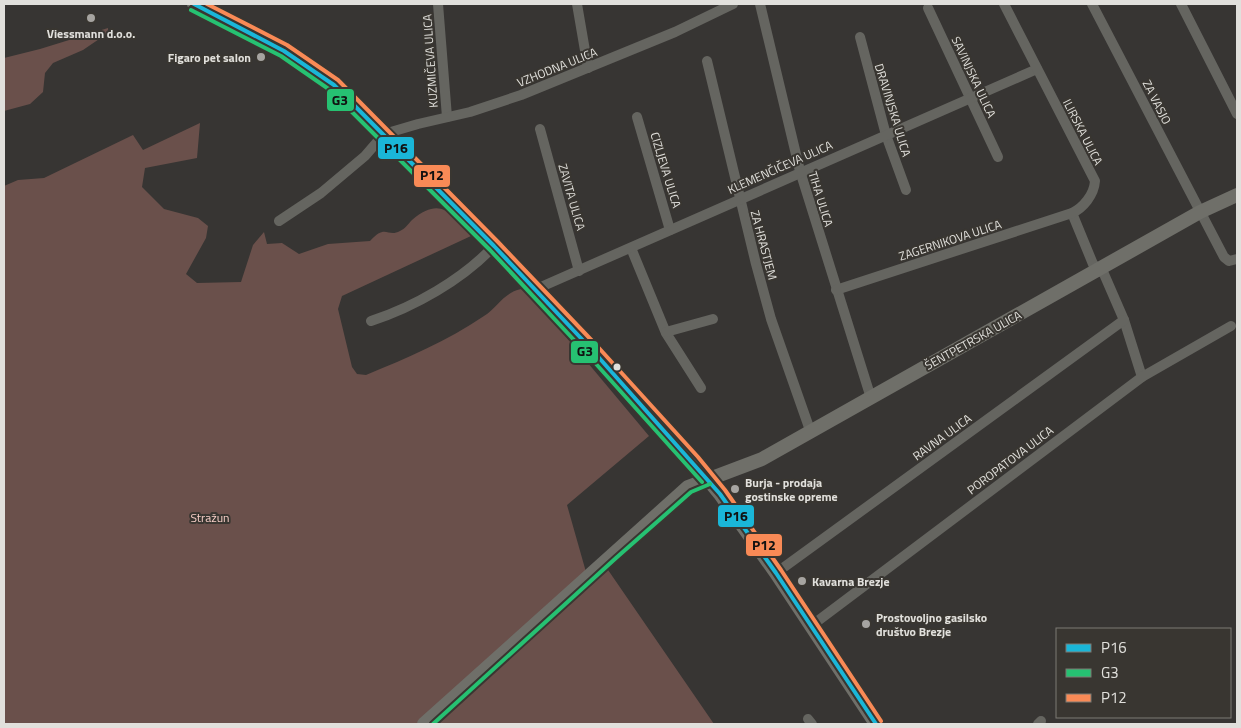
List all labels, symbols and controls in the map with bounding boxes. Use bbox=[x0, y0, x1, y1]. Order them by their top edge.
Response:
marker: Viessmann d.o.o. bbox=[85, 12, 97, 24]
street label: KUZMIČEVA ULICA bbox=[417, 14, 443, 108]
place label: Viessmann d.o.o. bbox=[47, 24, 135, 43]
street label: SAVINJSKA ULICA bbox=[947, 33, 1001, 121]
street label: VZHODNA ULICA bbox=[514, 42, 600, 92]
place label: Figaro pet salon bbox=[168, 48, 251, 67]
marker: Figaro pet salon bbox=[255, 51, 267, 63]
street label: DRAVINJSKA ULICA bbox=[870, 61, 916, 159]
street label: ZA VASJO bbox=[1138, 76, 1176, 128]
line badge: G3 bbox=[326, 88, 355, 112]
text: G3 bbox=[332, 89, 348, 110]
street label: ILIRSKA ULICA bbox=[1058, 95, 1108, 169]
street label: CIZLJEVA ULICA bbox=[645, 130, 687, 210]
street label: KLEMENČIČEVA ULICA bbox=[724, 135, 836, 199]
line badge: P16 bbox=[377, 136, 415, 160]
text: P16 bbox=[384, 137, 408, 158]
street label: ZAVITA ULICA bbox=[553, 161, 591, 233]
line badge: P12 bbox=[413, 164, 451, 188]
text: P12 bbox=[420, 164, 444, 185]
street label: TIHA ULICA bbox=[804, 169, 838, 229]
street label: ZA HRASTJEM bbox=[746, 208, 782, 282]
street label: ZAGERNIKOVA ULICA bbox=[896, 214, 1004, 266]
street label: ŠENTPETRSKA ULICA bbox=[921, 305, 1025, 375]
line badge: G3 bbox=[570, 340, 599, 364]
text: G3 bbox=[577, 340, 593, 361]
unlabelled marker bbox=[612, 362, 622, 372]
street label: RAVNA ULICA bbox=[908, 409, 976, 465]
street label: POROPATOVA ULICA bbox=[963, 421, 1057, 499]
place label: Burja - prodaja gostinske opreme bbox=[745, 473, 838, 506]
marker: Burja - prodaja gostinske opreme bbox=[729, 483, 741, 495]
line badge: P16 bbox=[717, 504, 755, 528]
text: P16 bbox=[724, 505, 748, 526]
park label: Stražun bbox=[190, 508, 230, 527]
line badge: P12 bbox=[745, 533, 783, 557]
text: P12 bbox=[752, 534, 776, 555]
place label: Kavarna Brezje bbox=[812, 572, 890, 591]
marker: Kavarna Brezje bbox=[796, 575, 808, 587]
place label: Prostovoljno gasilsko društvo Brezje bbox=[876, 608, 987, 641]
marker: Prostovoljno gasilsko društvo Brezje bbox=[860, 618, 872, 630]
legend bbox=[1056, 628, 1231, 718]
text: P16 bbox=[1101, 636, 1127, 659]
text: G3 bbox=[1101, 661, 1119, 684]
text: P12 bbox=[1101, 686, 1127, 709]

